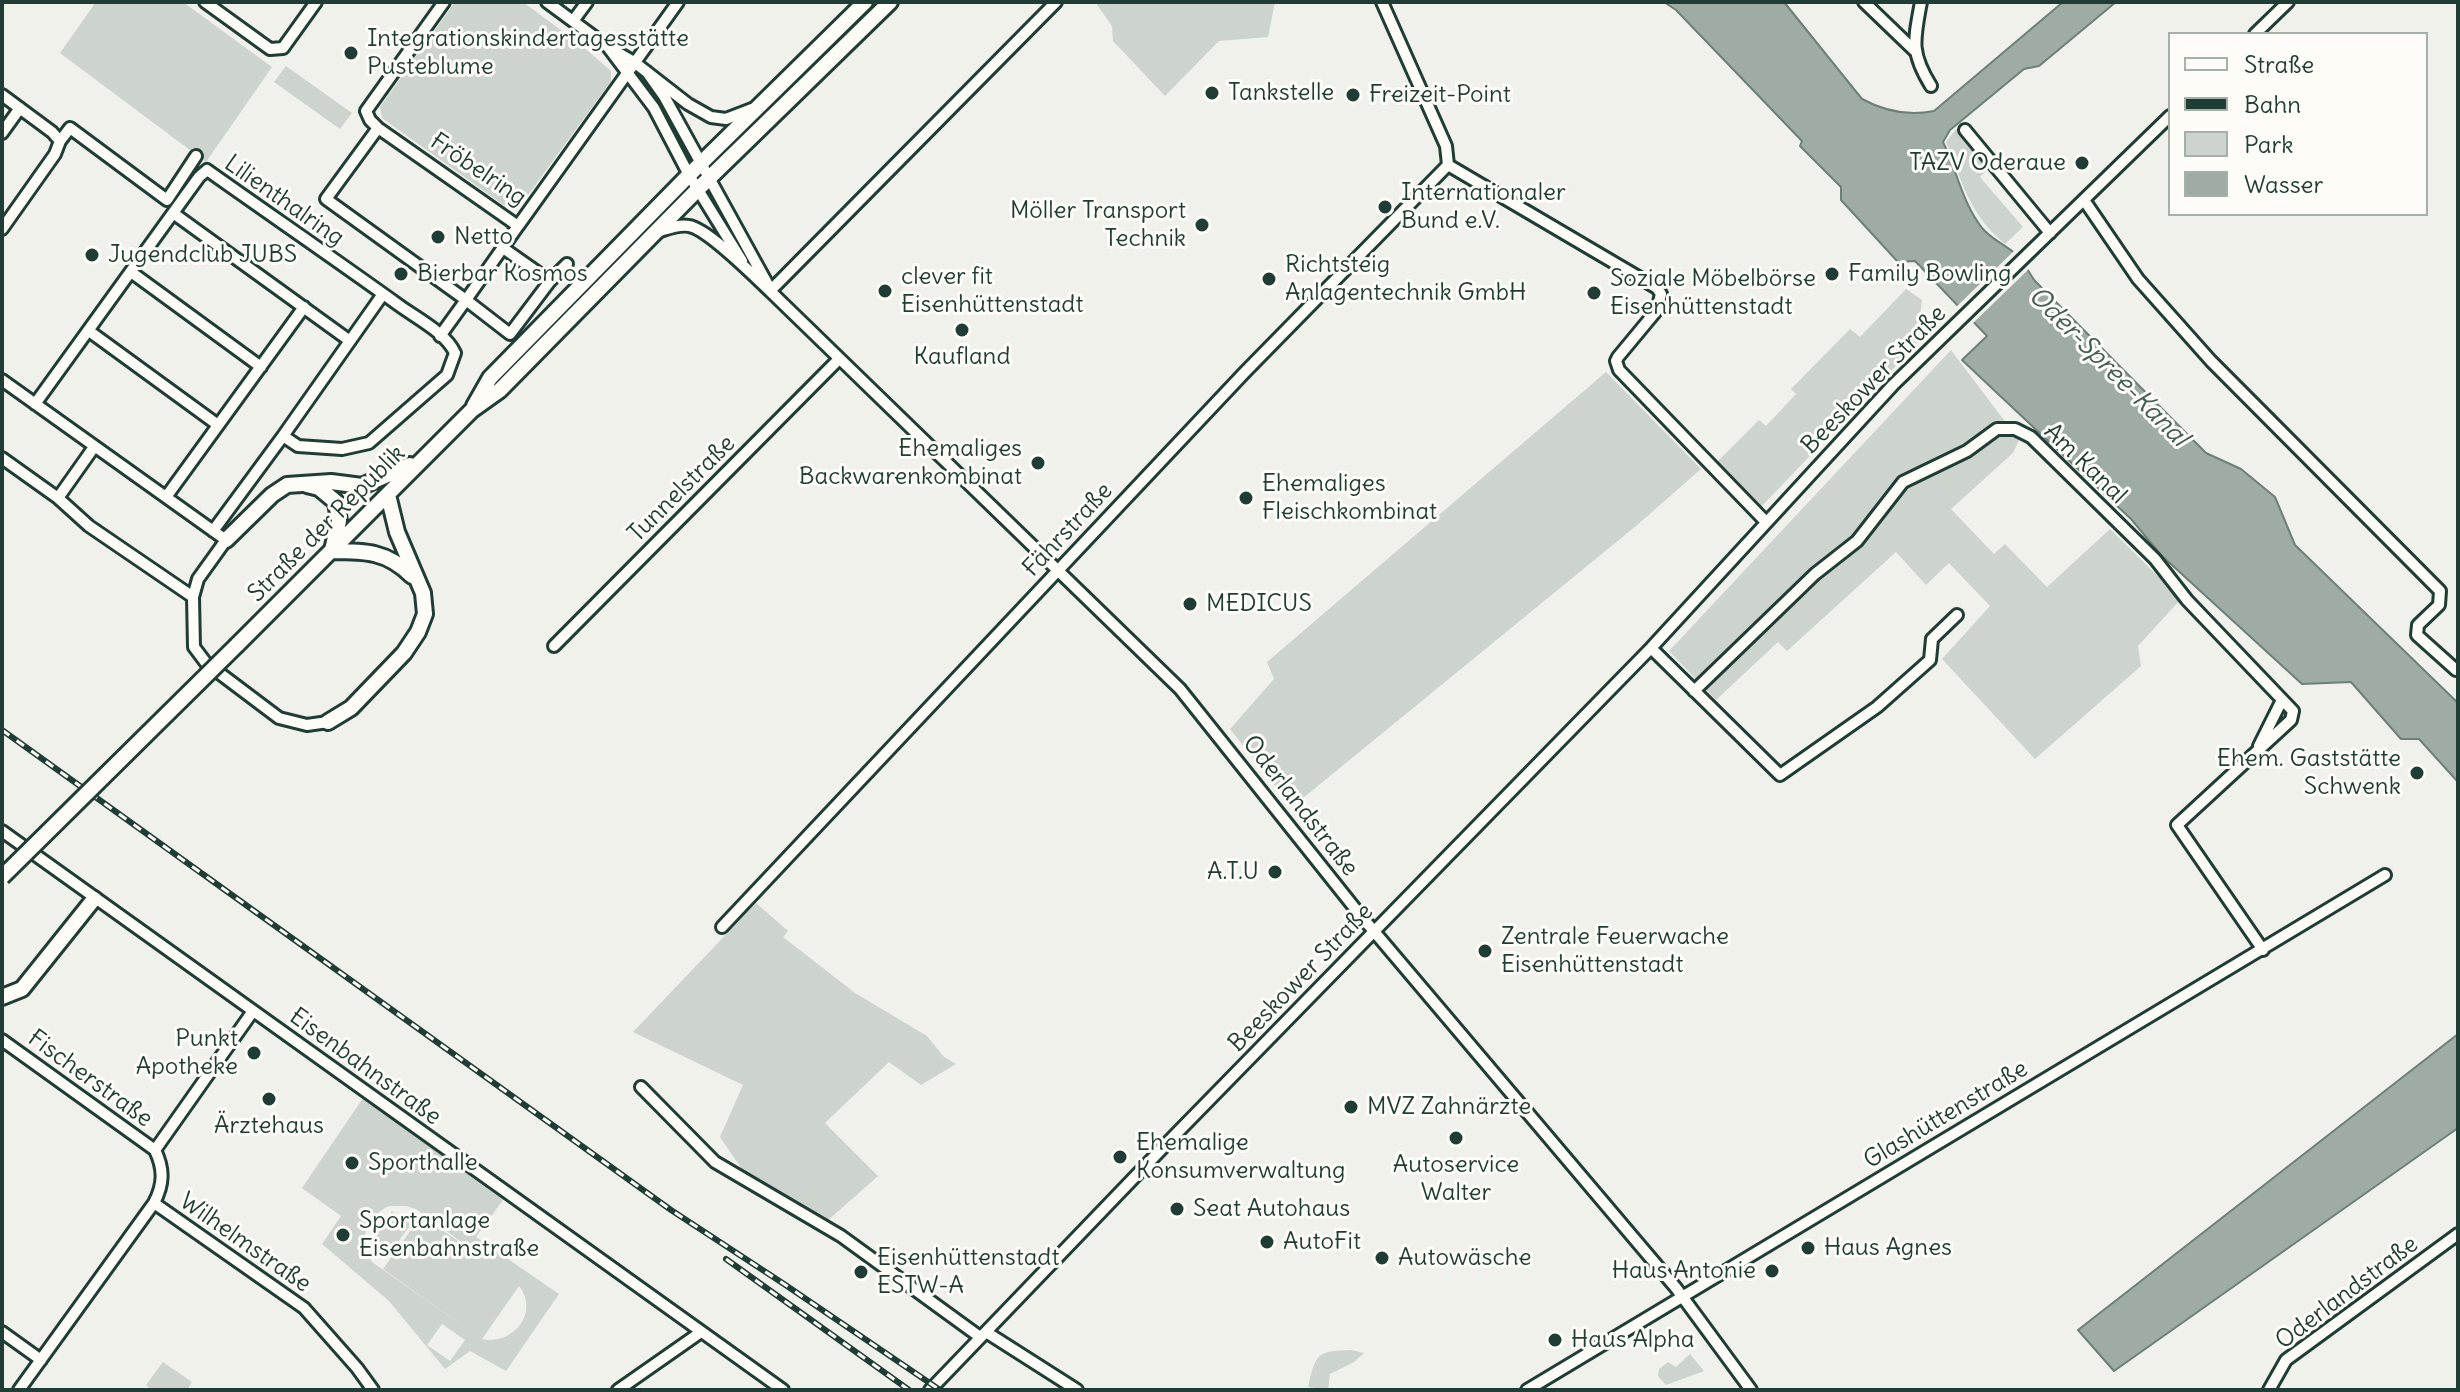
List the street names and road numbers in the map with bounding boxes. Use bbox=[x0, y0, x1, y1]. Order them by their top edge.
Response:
street label: Fröbelring bbox=[424, 127, 532, 213]
street label: Lilienthalring bbox=[219, 149, 349, 253]
street label: Beeskower Straße bbox=[1796, 300, 1952, 460]
street label: Am Kanal bbox=[2038, 418, 2132, 510]
street label: Tunnelstraße bbox=[623, 430, 741, 548]
street label: Straße der Republik bbox=[243, 440, 411, 608]
street label: Fährstraße bbox=[1017, 477, 1119, 583]
street label: Oderlandstraße bbox=[1236, 730, 1364, 882]
street label: Beeskower Straße bbox=[1223, 898, 1379, 1058]
street label: Eisenbahnstraße bbox=[284, 1002, 446, 1132]
street label: Fischerstraße bbox=[22, 1024, 158, 1134]
street label: Glashüttenstraße bbox=[1859, 1055, 2033, 1175]
street label: Wilhelmstraße bbox=[174, 1187, 316, 1299]
street label: Oderlandstraße bbox=[2270, 1230, 2424, 1356]

